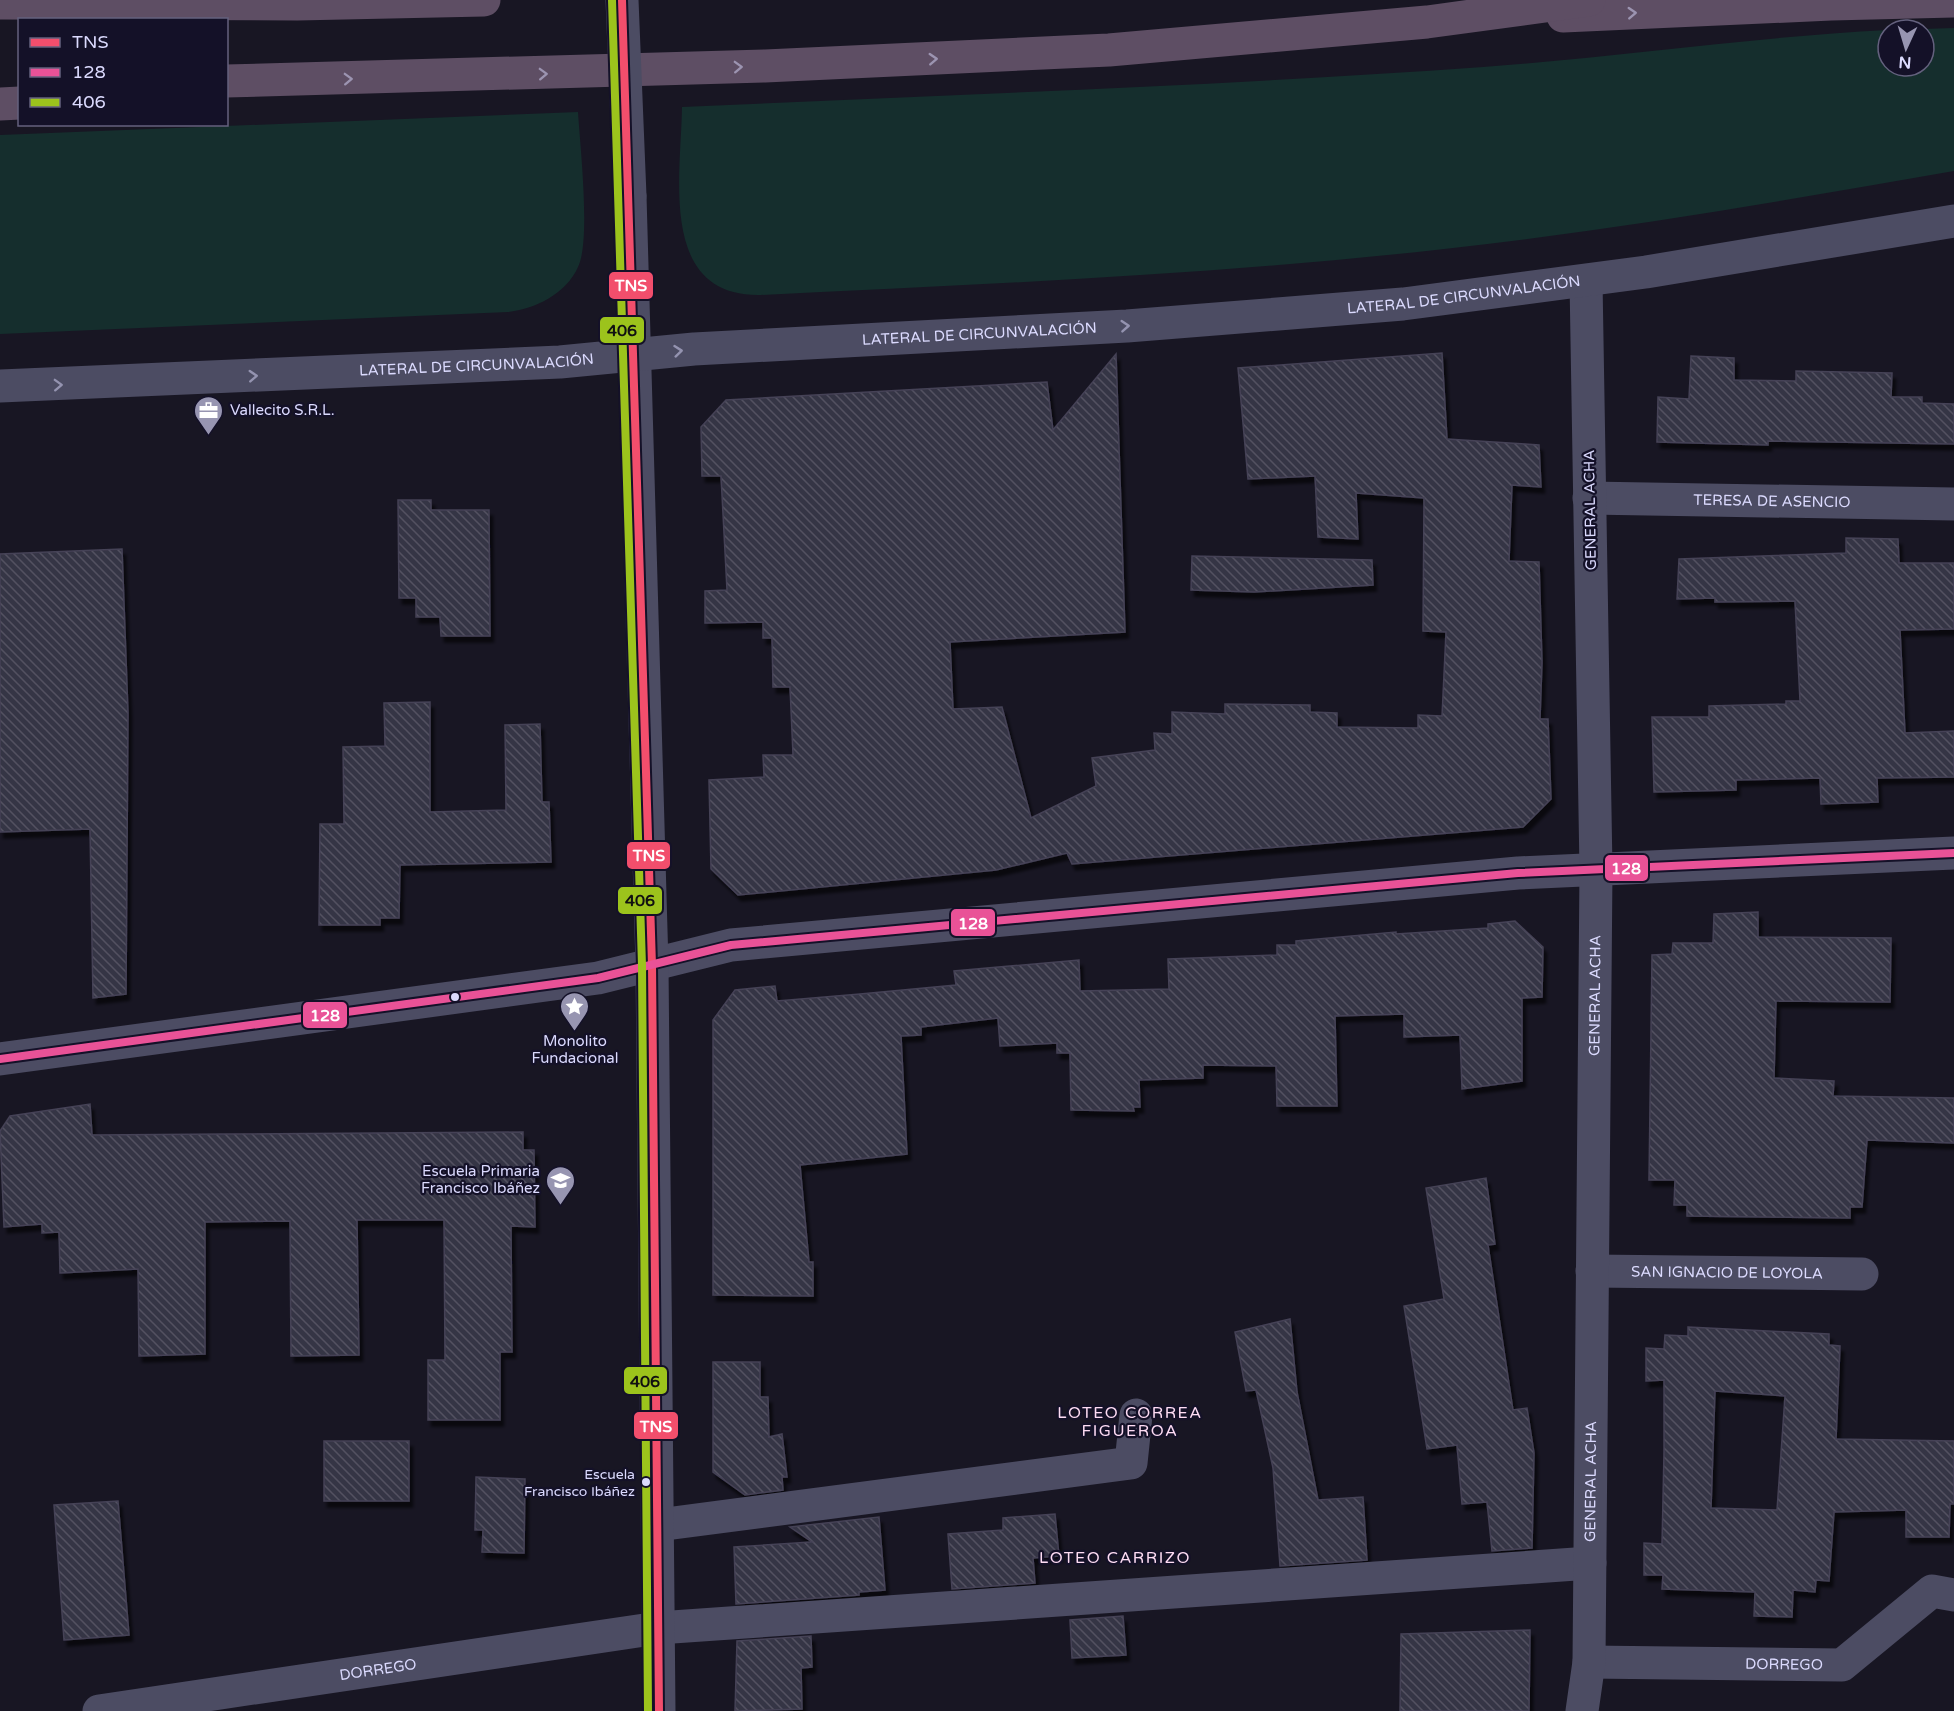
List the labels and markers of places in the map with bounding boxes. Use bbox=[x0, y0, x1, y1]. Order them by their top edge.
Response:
office icon: Vallecito S.R.L. bbox=[193, 394, 225, 436]
place label: Vallecito S.R.L. bbox=[230, 401, 335, 419]
place icon: Monolito Fundacional bbox=[559, 990, 591, 1032]
unlabelled marker bbox=[449, 991, 461, 1003]
place label: Monolito Fundacional bbox=[532, 1032, 618, 1067]
place label: Escuela Primaria Francisco Ibáñez bbox=[421, 1162, 540, 1197]
school or university icon: Escuela Primaria Francisco Ibáñez bbox=[545, 1164, 577, 1206]
place label: Escuela Francisco Ibáñez bbox=[524, 1466, 635, 1500]
marker: Escuela Francisco Ibáñez bbox=[640, 1476, 652, 1488]

